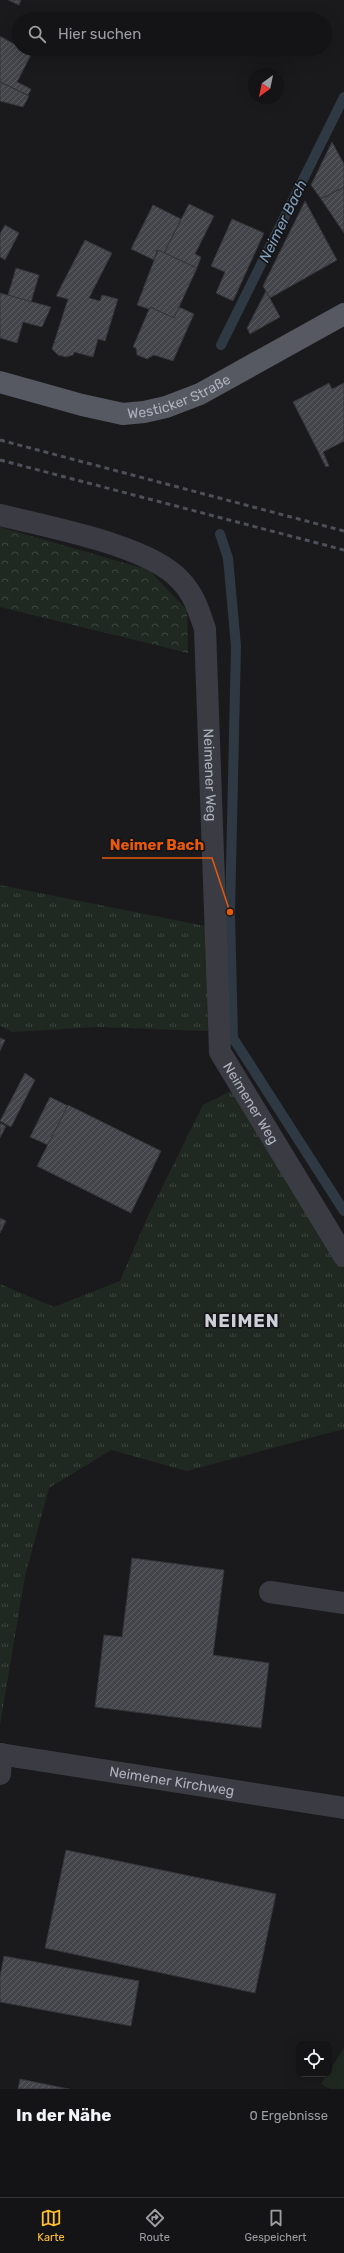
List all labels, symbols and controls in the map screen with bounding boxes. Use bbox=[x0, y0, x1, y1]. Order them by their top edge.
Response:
search box bbox=[12, 12, 332, 56]
icon: search bbox=[26, 23, 48, 45]
text: Hier suchen bbox=[58, 25, 141, 43]
north arrow bbox=[248, 68, 284, 104]
water label: Neimer Bach bbox=[255, 177, 311, 265]
street label: Westicker Straße bbox=[127, 370, 233, 422]
street label: Neimener Weg bbox=[200, 728, 220, 822]
callout: Neimer Bach bbox=[102, 831, 212, 858]
text: Neimer Bach bbox=[110, 836, 204, 854]
street label: Neimener Weg bbox=[220, 1059, 282, 1147]
district label: NEIMEN bbox=[204, 1310, 280, 1332]
street label: Neimener Kirchweg bbox=[108, 1763, 236, 1799]
map controls bbox=[296, 2041, 332, 2077]
button: locate bbox=[296, 2041, 332, 2077]
text: In der Nähe bbox=[16, 2105, 111, 2125]
text: 0 Ergebnisse bbox=[250, 2108, 328, 2123]
tab: Karte bbox=[37, 2207, 65, 2244]
tab: Route bbox=[139, 2207, 170, 2244]
tab: Gespeichert bbox=[245, 2207, 307, 2244]

